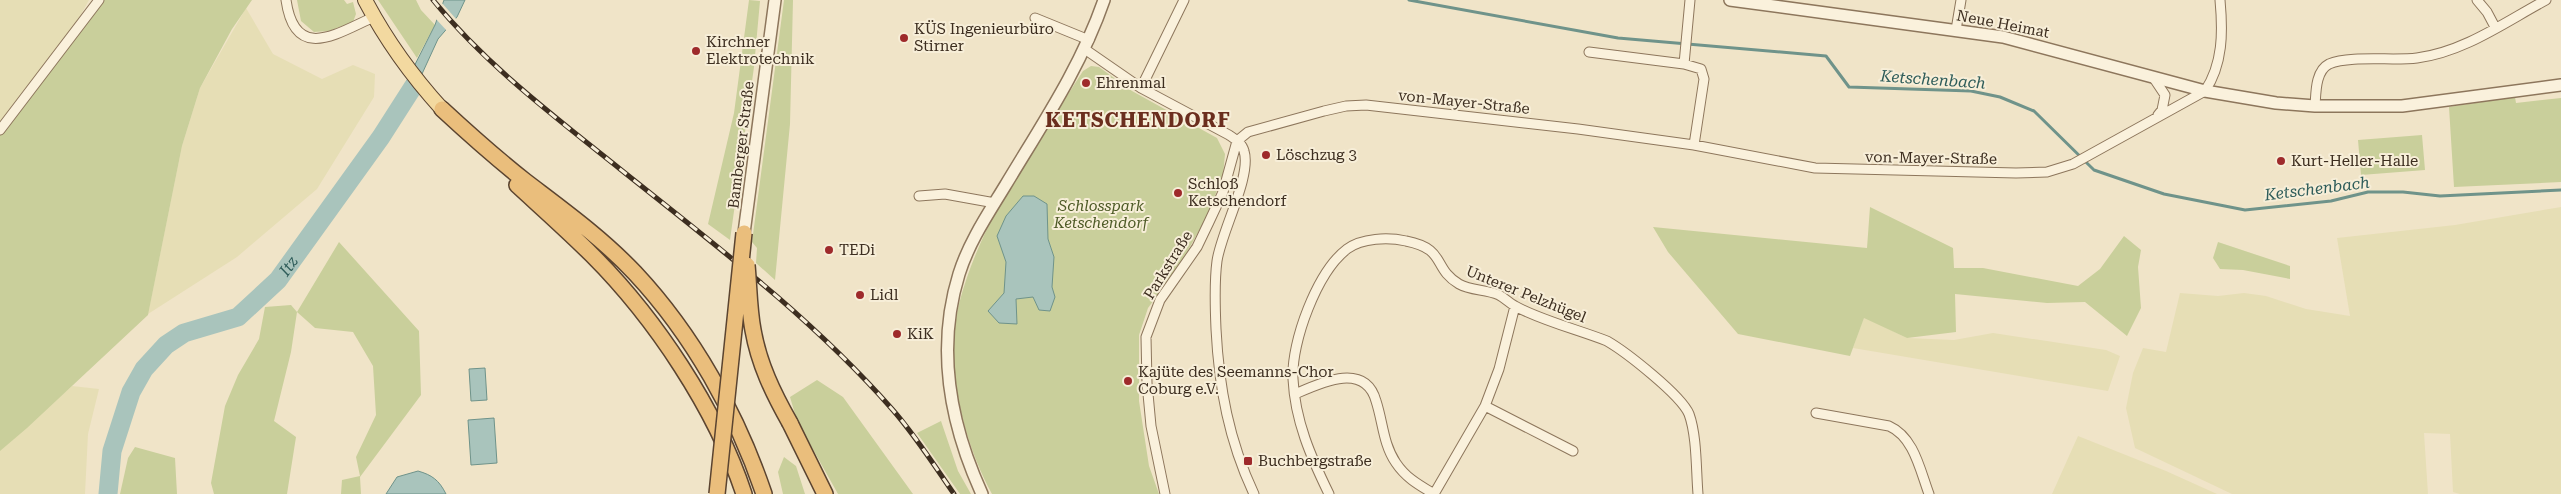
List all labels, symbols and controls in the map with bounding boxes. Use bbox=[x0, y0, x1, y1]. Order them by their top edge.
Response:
street label: Neue Heimat bbox=[1955, 6, 2051, 42]
place label: KÜS Ingenieurbüro Stirner bbox=[914, 20, 1054, 55]
marker: KÜS Ingenieurbüro Stirner bbox=[898, 32, 910, 44]
place label: Kirchner Elektrotechnik bbox=[706, 33, 815, 68]
marker: Kirchner Elektrotechnik bbox=[690, 45, 702, 57]
water label: Ketschenbach bbox=[1879, 66, 1987, 93]
place label: Ehrenmal bbox=[1096, 74, 1166, 92]
marker: Ehrenmal bbox=[1080, 77, 1092, 89]
street label: Bamberger Straße bbox=[724, 80, 758, 210]
street label: von-Mayer-Straße bbox=[1397, 86, 1531, 118]
district label: KETSCHENDORF bbox=[1045, 108, 1231, 132]
place label: Löschzug 3 bbox=[1276, 146, 1357, 164]
street label: von-Mayer-Straße bbox=[1865, 148, 1997, 168]
marker: Löschzug 3 bbox=[1260, 149, 1272, 161]
place label: Kurt-Heller-Halle bbox=[2291, 152, 2418, 170]
marker: Kurt-Heller-Halle bbox=[2275, 155, 2287, 167]
water label: Ketschenbach bbox=[2263, 173, 2371, 204]
place label: Schloß Ketschendorf bbox=[1188, 175, 1287, 210]
marker: Schloß Ketschendorf bbox=[1172, 187, 1184, 199]
park label: Schlosspark Ketschendorf bbox=[1053, 197, 1150, 232]
street label: Parkstraße bbox=[1140, 227, 1196, 303]
place label: TEDi bbox=[839, 241, 875, 259]
marker: TEDi bbox=[823, 244, 835, 256]
water label: Itz bbox=[275, 253, 302, 280]
street label: Unterer Pelzhügel bbox=[1463, 262, 1589, 326]
place label: Lidl bbox=[870, 286, 899, 304]
marker: Lidl bbox=[854, 289, 866, 301]
place label: KiK bbox=[907, 325, 934, 343]
marker: KiK bbox=[891, 328, 903, 340]
place label: Kajüte des Seemanns-Chor Coburg e.V. bbox=[1138, 363, 1334, 398]
marker: Kajüte des Seemanns-Chor Coburg e.V. bbox=[1122, 375, 1134, 387]
place label: Buchbergstraße bbox=[1258, 452, 1372, 470]
marker: Buchbergstraße bbox=[1242, 455, 1254, 467]

